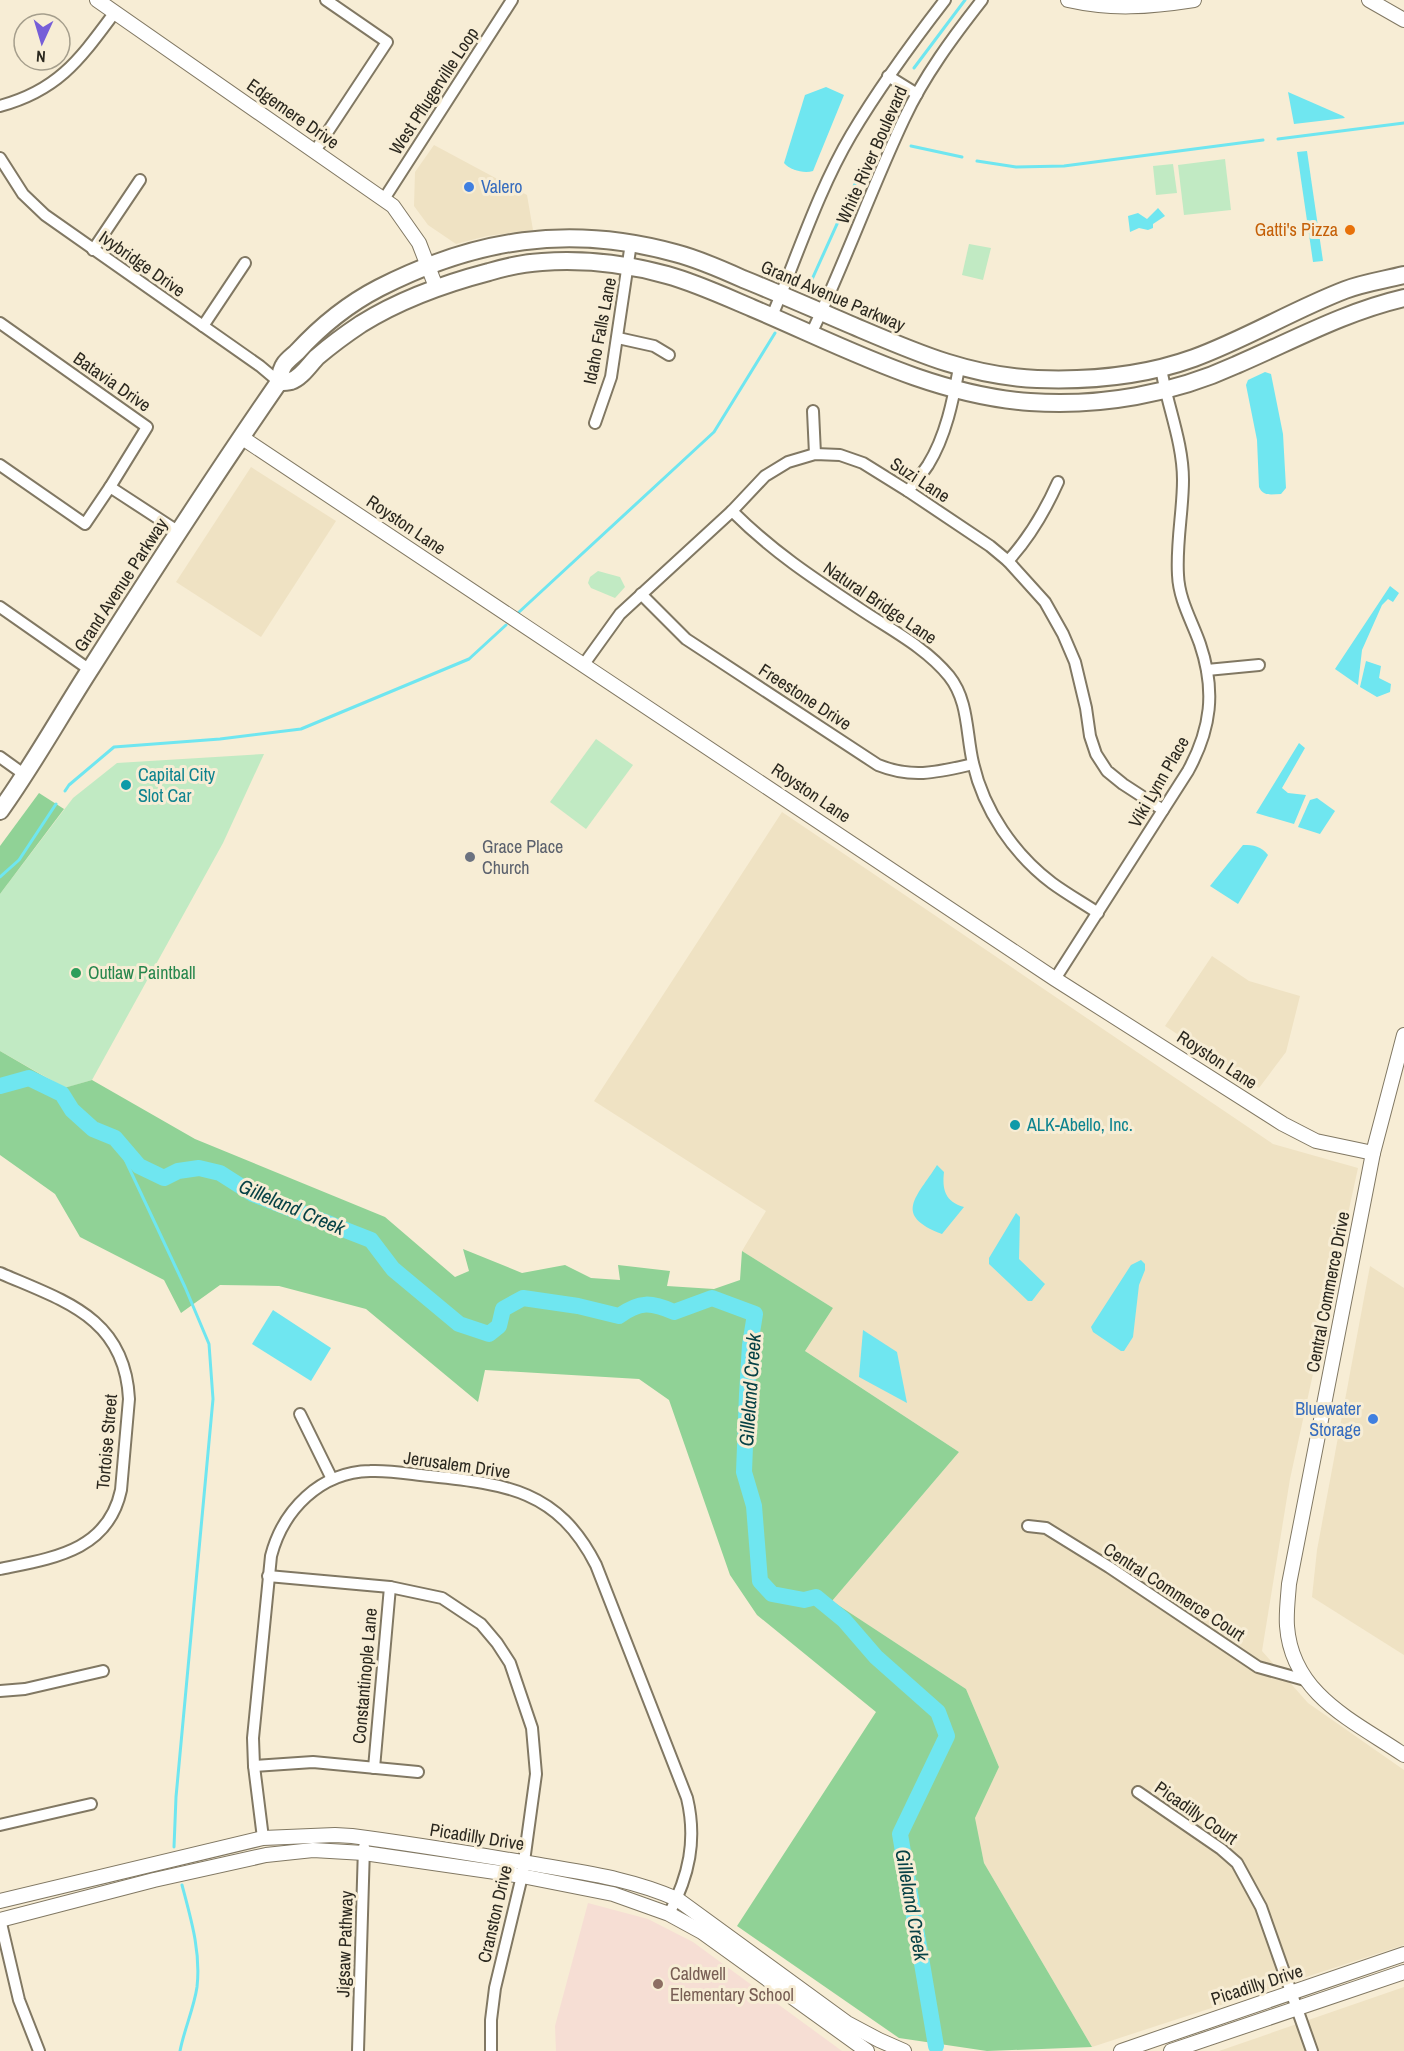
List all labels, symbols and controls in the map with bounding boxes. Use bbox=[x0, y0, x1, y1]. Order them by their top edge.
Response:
north arrow bbox=[12, 12, 72, 72]
street label: West Pflugerville Loop bbox=[383, 22, 484, 159]
text: N bbox=[35, 46, 46, 68]
street label: Edgemere Drive bbox=[242, 73, 344, 155]
street label: White River Boulevard bbox=[830, 82, 913, 228]
place label: Valero bbox=[481, 174, 523, 199]
marker: Valero bbox=[462, 180, 476, 194]
place label: Gatti's Pizza bbox=[1255, 217, 1338, 242]
marker: Gatti's Pizza bbox=[1343, 223, 1357, 237]
street label: Ivybridge Drive bbox=[94, 225, 190, 303]
street label: Grand Avenue Parkway bbox=[757, 254, 910, 338]
street label: Idaho Falls Lane bbox=[577, 275, 622, 387]
street label: Batavia Drive bbox=[68, 346, 156, 417]
street label: Suzi Lane bbox=[886, 451, 955, 508]
street label: Royston Lane bbox=[362, 489, 451, 560]
street label: Grand Avenue Parkway bbox=[68, 512, 174, 656]
street label: Natural Bridge Lane bbox=[819, 555, 942, 650]
street label: Freestone Drive bbox=[754, 657, 856, 736]
street label: Viki Lynn Place bbox=[1122, 731, 1195, 832]
street label: Royston Lane bbox=[767, 757, 856, 828]
place label: Capital City Slot Car bbox=[138, 762, 216, 808]
marker: Capital City Slot Car bbox=[119, 778, 133, 792]
place label: Grace Place Church bbox=[482, 834, 563, 880]
marker: Grace Place Church bbox=[463, 850, 477, 864]
place label: Outlaw Paintball bbox=[88, 960, 195, 985]
marker: Outlaw Paintball bbox=[69, 966, 83, 980]
street label: Royston Lane bbox=[1172, 1024, 1262, 1095]
place label: ALK-Abello, Inc. bbox=[1026, 1112, 1133, 1137]
marker: ALK-Abello, Inc. bbox=[1008, 1118, 1022, 1132]
water label: Gilleland Creek bbox=[235, 1172, 350, 1241]
street label: Central Commerce Drive bbox=[1300, 1209, 1355, 1374]
water label: Gilleland Creek bbox=[732, 1332, 767, 1447]
street label: Tortoise Street bbox=[90, 1393, 123, 1491]
place label: Bluewater Storage bbox=[1295, 1396, 1361, 1442]
marker: Bluewater Storage bbox=[1366, 1412, 1380, 1426]
street label: Jerusalem Drive bbox=[402, 1445, 512, 1484]
street label: Central Commerce Court bbox=[1099, 1536, 1250, 1647]
street label: Constantinople Lane bbox=[346, 1607, 383, 1745]
street label: Picadilly Court bbox=[1150, 1775, 1243, 1850]
street label: Picadilly Drive bbox=[428, 1817, 526, 1856]
water label: Gilleland Creek bbox=[889, 1847, 936, 1964]
street label: Cranston Drive bbox=[471, 1863, 518, 1965]
street label: Jigsaw Pathway bbox=[330, 1890, 359, 1998]
street label: Picadilly Drive bbox=[1208, 1958, 1306, 2011]
place label: Caldwell Elementary School bbox=[670, 1961, 794, 2007]
marker: Caldwell Elementary School bbox=[651, 1977, 665, 1991]

